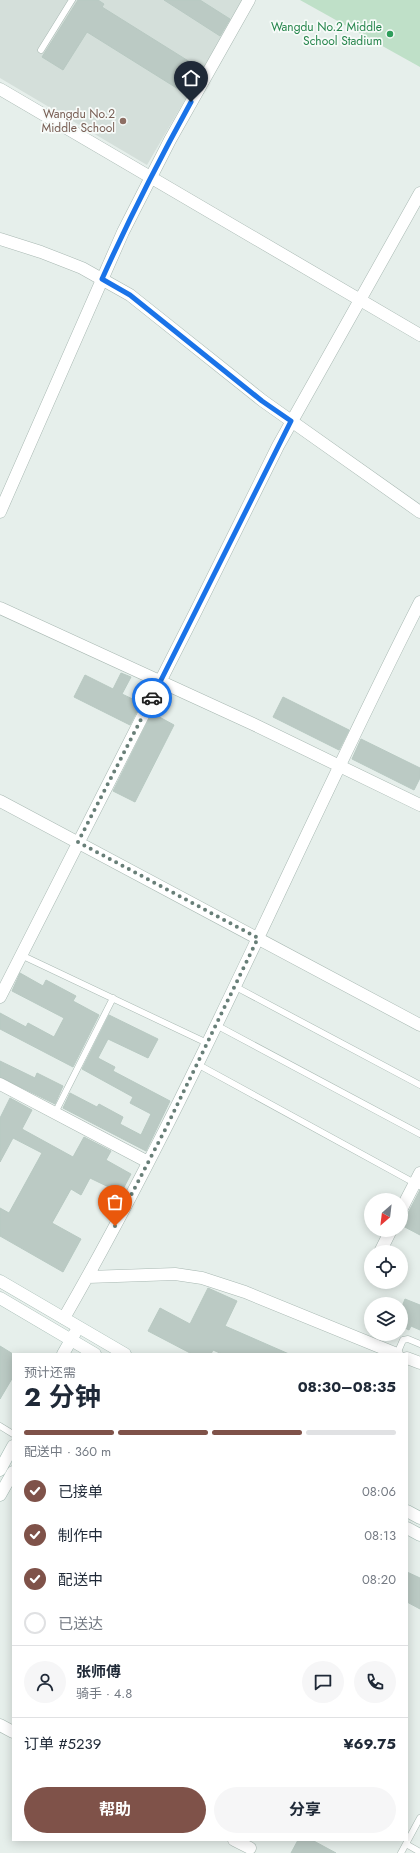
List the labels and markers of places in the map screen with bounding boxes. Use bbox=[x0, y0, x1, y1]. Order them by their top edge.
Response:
place label: Wangdu No.2 Middle School Stadium bbox=[271, 18, 382, 50]
marker: Wangdu No.2 Middle School Stadium bbox=[385, 29, 395, 39]
pin bbox=[174, 61, 208, 102]
place label: Wangdu No.2 Middle School bbox=[41, 105, 115, 137]
marker: Wangdu No.2 Middle School bbox=[118, 116, 128, 126]
pin bbox=[98, 1185, 132, 1226]

